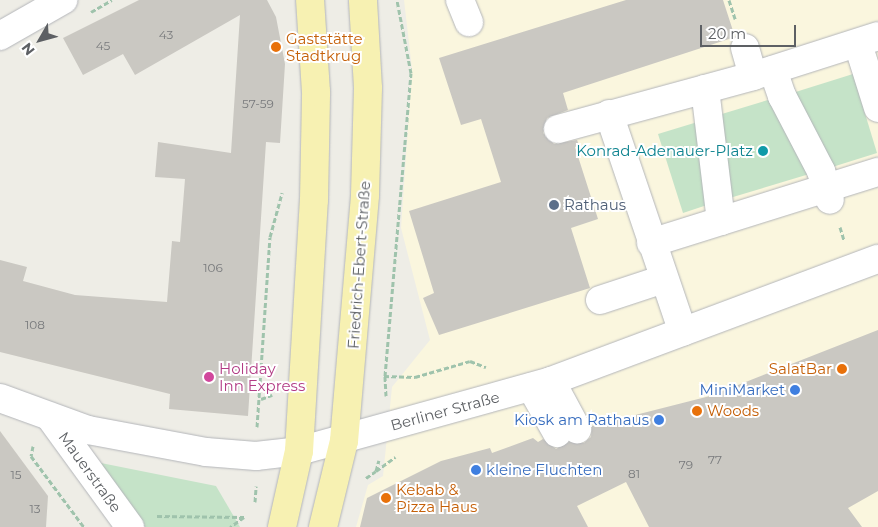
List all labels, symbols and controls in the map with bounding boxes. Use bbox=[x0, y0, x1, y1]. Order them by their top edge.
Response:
north arrow bbox=[15, 15, 65, 65]
scale bar bbox=[703, 15, 799, 47]
text: 20 m bbox=[708, 24, 746, 43]
house number: 43 bbox=[159, 28, 173, 42]
place label: Gaststätte Stadtkrug bbox=[286, 29, 363, 64]
text: N bbox=[18, 39, 39, 59]
house number: 45 bbox=[96, 39, 110, 53]
marker: Gaststätte Stadtkrug bbox=[270, 41, 282, 53]
house number: 57-59 bbox=[242, 97, 274, 111]
place label: Konrad-Adenauer-Platz bbox=[576, 142, 753, 160]
marker: Konrad-Adenauer-Platz bbox=[757, 145, 769, 157]
street label: Friedrich-Ebert-Straße bbox=[344, 180, 374, 350]
place label: Rathaus bbox=[564, 196, 626, 214]
marker: Rathaus bbox=[548, 199, 560, 211]
house number: 106 bbox=[203, 261, 223, 275]
house number: 108 bbox=[25, 318, 45, 332]
place label: Holiday Inn Express bbox=[219, 359, 305, 394]
place label: SalatBar bbox=[769, 360, 832, 378]
marker: SalatBar bbox=[836, 363, 848, 375]
marker: Holiday Inn Express bbox=[203, 371, 215, 383]
place label: MiniMarket bbox=[700, 381, 785, 399]
marker: MiniMarket bbox=[789, 384, 801, 396]
street label: Berliner Straße bbox=[389, 388, 501, 434]
place label: Woods bbox=[707, 402, 759, 420]
marker: Woods bbox=[691, 405, 703, 417]
place label: Kiosk am Rathaus bbox=[514, 411, 649, 429]
marker: Kiosk am Rathaus bbox=[653, 414, 665, 426]
street label: Mauerstraße bbox=[55, 428, 125, 516]
house number: 77 bbox=[708, 453, 722, 467]
house number: 79 bbox=[679, 458, 693, 472]
place label: kleine Fluchten bbox=[486, 461, 602, 479]
marker: kleine Fluchten bbox=[470, 464, 482, 476]
house number: 81 bbox=[628, 467, 640, 481]
house number: 15 bbox=[10, 468, 22, 482]
place label: Kebab & Pizza Haus bbox=[396, 480, 477, 515]
marker: Kebab & Pizza Haus bbox=[380, 492, 392, 504]
house number: 13 bbox=[29, 502, 41, 516]

